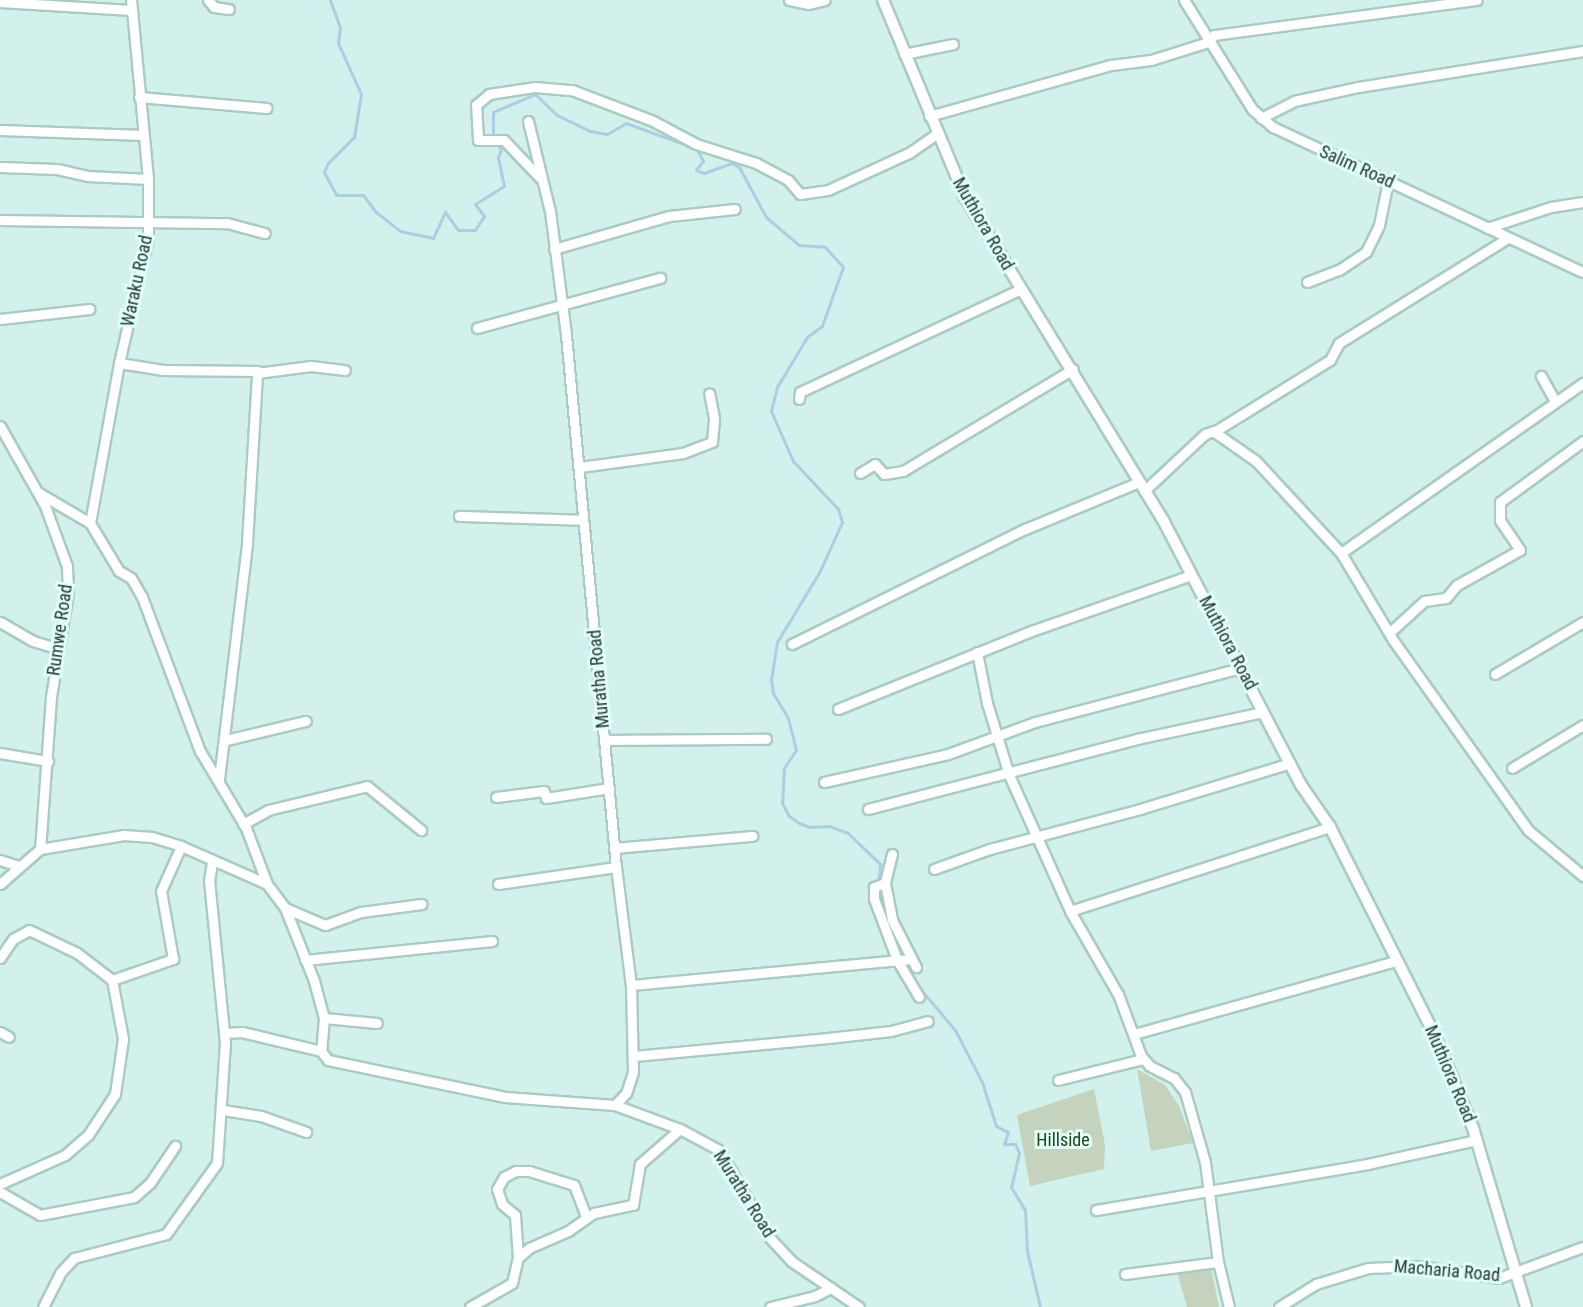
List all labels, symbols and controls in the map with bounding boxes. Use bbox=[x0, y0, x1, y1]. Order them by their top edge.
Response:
street label: Salim Road bbox=[1316, 141, 1398, 193]
street label: Muthiora Road bbox=[948, 174, 1018, 274]
street label: Waraku Road bbox=[117, 233, 157, 329]
street label: Rumwe Road bbox=[43, 583, 77, 677]
street label: Muthiora Road bbox=[1194, 592, 1262, 694]
street label: Muratha Road bbox=[584, 629, 614, 729]
street label: Muthiora Road bbox=[1420, 1022, 1480, 1126]
park label: Hillside bbox=[1036, 1129, 1090, 1151]
street label: Muratha Road bbox=[709, 1146, 779, 1242]
street label: Macharia Road bbox=[1393, 1256, 1501, 1286]

